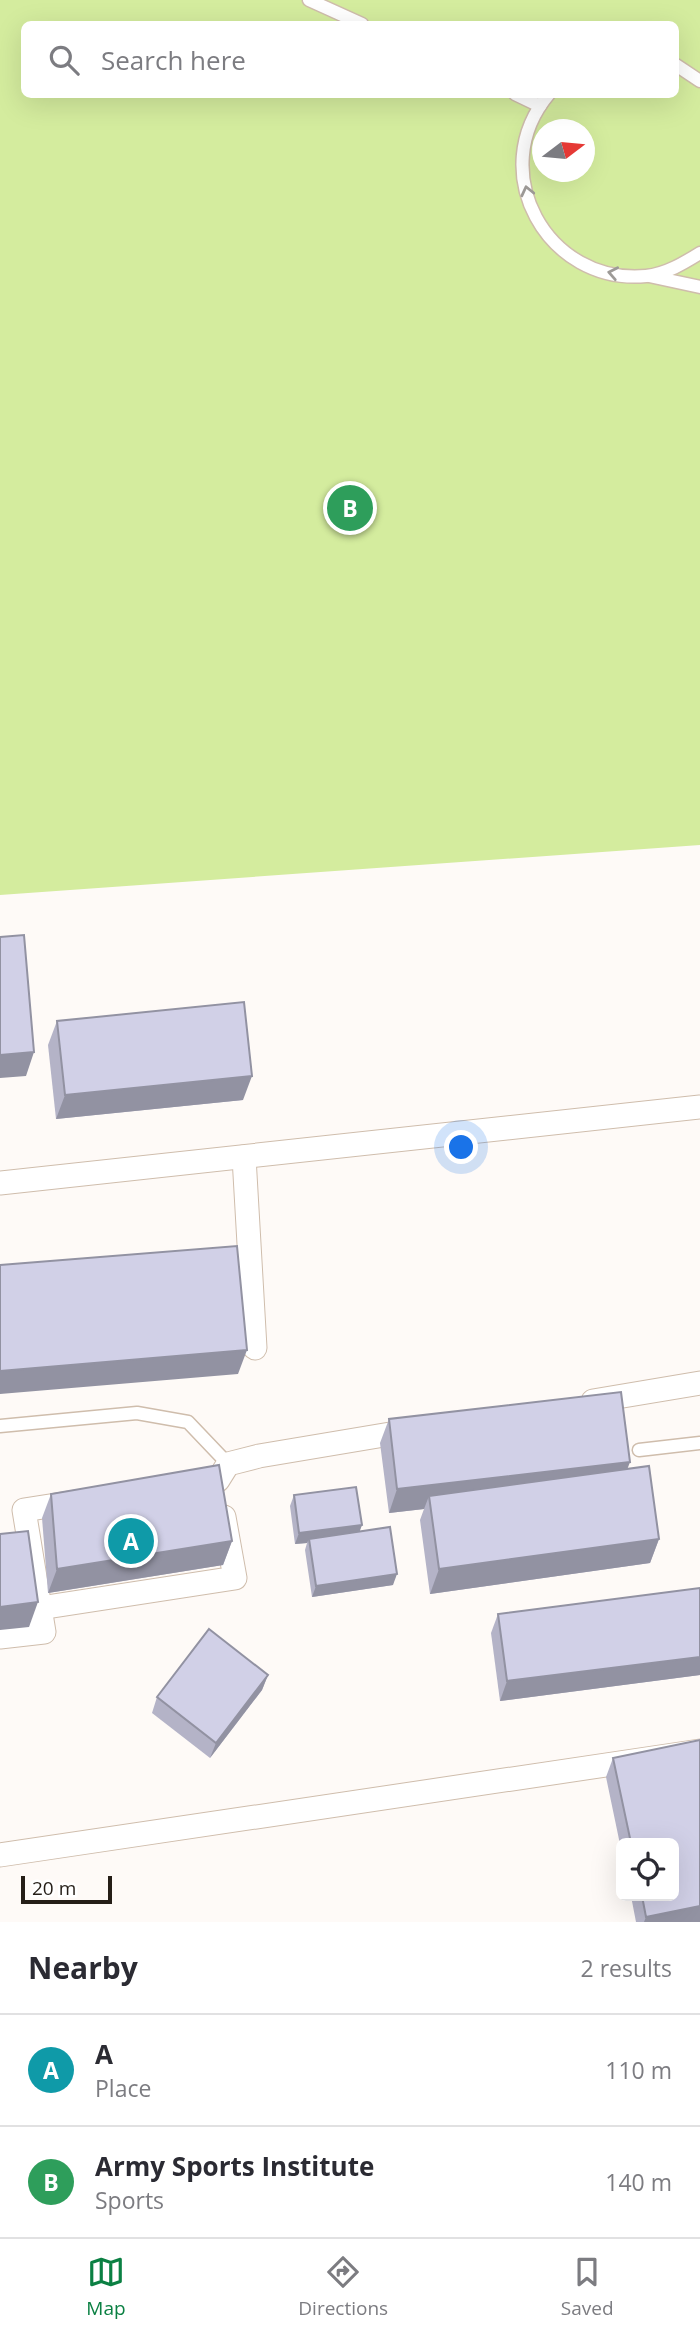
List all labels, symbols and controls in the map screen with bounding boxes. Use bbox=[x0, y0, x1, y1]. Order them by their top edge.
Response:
search box bbox=[21, 21, 679, 98]
icon: search bbox=[45, 41, 83, 79]
text: Search here bbox=[101, 42, 246, 78]
north arrow bbox=[532, 119, 595, 182]
one-way arrow bbox=[520, 185, 535, 197]
one-way arrow bbox=[607, 266, 619, 281]
pin: B bbox=[327, 482, 373, 534]
your location bbox=[444, 1130, 478, 1164]
pin: A bbox=[108, 1515, 154, 1567]
map controls bbox=[616, 1838, 679, 1901]
button: locate bbox=[616, 1838, 679, 1901]
scale bar bbox=[21, 1873, 112, 1905]
text: 20 m bbox=[32, 1875, 76, 1901]
text: Nearby bbox=[28, 1947, 138, 1988]
text: 2 results bbox=[581, 1952, 672, 1984]
text: A bbox=[95, 2036, 113, 2072]
text: A bbox=[43, 2054, 59, 2086]
text: 110 m bbox=[605, 2054, 672, 2086]
text: Place bbox=[95, 2072, 151, 2104]
text: Army Sports Institute bbox=[95, 2148, 374, 2184]
text: B bbox=[43, 2166, 59, 2198]
text: 140 m bbox=[605, 2166, 672, 2198]
text: Sports bbox=[95, 2184, 164, 2216]
tab: Map bbox=[86, 2253, 126, 2321]
tab: Directions bbox=[298, 2253, 388, 2321]
tab: Saved bbox=[561, 2253, 614, 2321]

